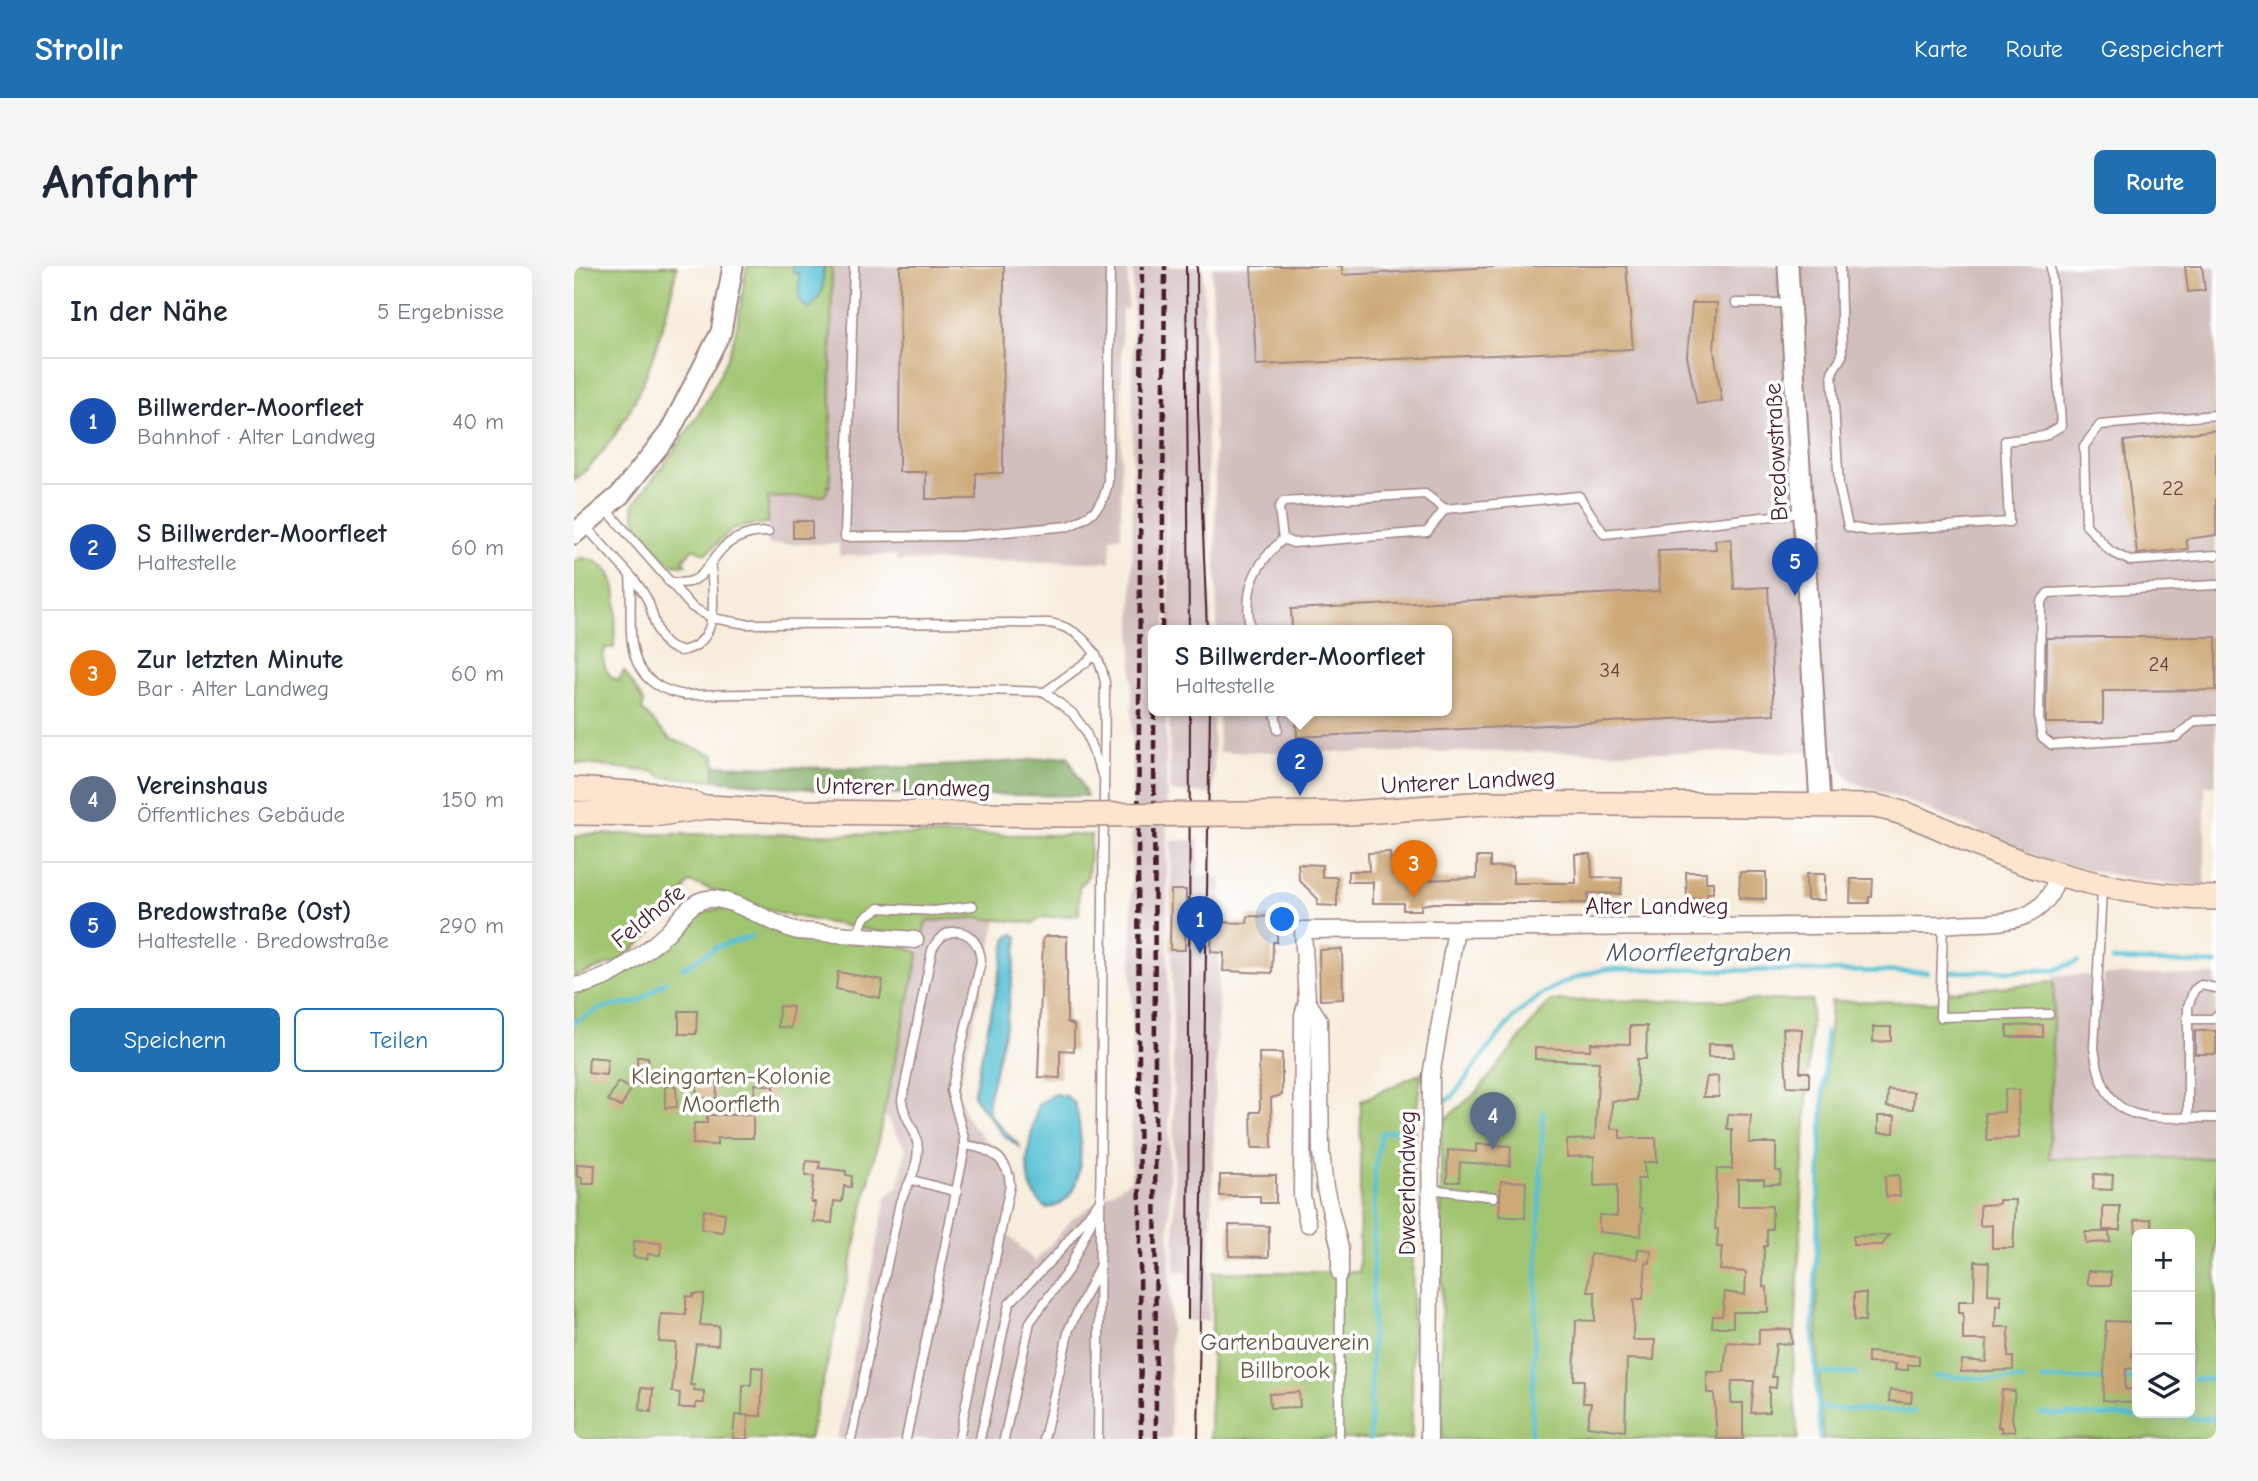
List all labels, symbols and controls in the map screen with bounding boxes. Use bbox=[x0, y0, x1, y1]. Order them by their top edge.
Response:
text: Strollr bbox=[35, 30, 123, 68]
text: Karte bbox=[1914, 35, 1968, 63]
text: Route bbox=[2006, 35, 2063, 63]
text: Gespeichert bbox=[2101, 35, 2223, 63]
button: Route bbox=[2094, 150, 2216, 214]
text: Anfahrt bbox=[42, 154, 197, 210]
text: In der Nähe bbox=[70, 294, 228, 329]
text: 5 Ergebnisse bbox=[377, 298, 504, 325]
street label: Bredowstraße bbox=[1758, 382, 1794, 522]
text: Billwerder-Moorfleet bbox=[137, 393, 363, 423]
text: 1 bbox=[88, 408, 98, 435]
text: 40 m bbox=[452, 408, 504, 435]
text: Bahnhof · Alter Landweg bbox=[137, 423, 376, 450]
house number: 22 bbox=[2162, 476, 2184, 500]
text: S Billwerder-Moorfleet bbox=[137, 519, 387, 549]
text: 2 bbox=[87, 534, 99, 561]
text: 60 m bbox=[451, 534, 504, 561]
pin: 5 bbox=[1772, 538, 1818, 596]
text: Haltestelle bbox=[137, 549, 237, 576]
popup bbox=[1148, 625, 1452, 716]
text: S Billwerder-Moorfleet bbox=[1175, 642, 1425, 672]
text: Zur letzten Minute bbox=[137, 645, 343, 675]
house number: 24 bbox=[2148, 652, 2170, 676]
house number: 34 bbox=[1600, 658, 1620, 682]
text: 3 bbox=[87, 660, 99, 687]
text: 60 m bbox=[451, 660, 504, 687]
text: Haltestelle bbox=[1175, 672, 1275, 699]
text: Bar · Alter Landweg bbox=[137, 675, 329, 702]
pin: 2 bbox=[1277, 738, 1323, 796]
street label: Unterer Landweg bbox=[1380, 762, 1556, 800]
text: Vereinshaus bbox=[137, 771, 268, 801]
street label: Unterer Landweg bbox=[815, 771, 991, 803]
text: 4 bbox=[88, 786, 98, 813]
text: 150 m bbox=[442, 786, 504, 813]
text: Öffentliches Gebäude bbox=[137, 801, 345, 828]
pin: 3 bbox=[1391, 840, 1437, 898]
street label: Feldhofe bbox=[606, 878, 690, 954]
street label: Alter Landweg bbox=[1585, 892, 1729, 920]
pin: 1 bbox=[1177, 896, 1223, 954]
text: Bredowstraße (Ost) bbox=[137, 897, 351, 927]
your location bbox=[1265, 902, 1299, 936]
text: 5 bbox=[87, 912, 99, 939]
text: 290 m bbox=[439, 912, 504, 939]
text: Haltestelle · Bredowstraße bbox=[137, 927, 389, 954]
water label: Moorfleetgraben bbox=[1606, 938, 1791, 968]
button: Speichern bbox=[70, 1008, 280, 1072]
button: Teilen bbox=[294, 1008, 504, 1072]
park label: Kleingarten-Kolonie Moorfleth bbox=[631, 1062, 831, 1118]
pin: 4 bbox=[1470, 1092, 1516, 1150]
street label: Dweerlandweg bbox=[1393, 1111, 1421, 1255]
map controls bbox=[2132, 1229, 2195, 1418]
button: + bbox=[2132, 1229, 2195, 1292]
button: − bbox=[2132, 1292, 2195, 1355]
park label: Gartenbauverein Billbrook bbox=[1200, 1328, 1370, 1384]
button: layers bbox=[2132, 1355, 2195, 1418]

